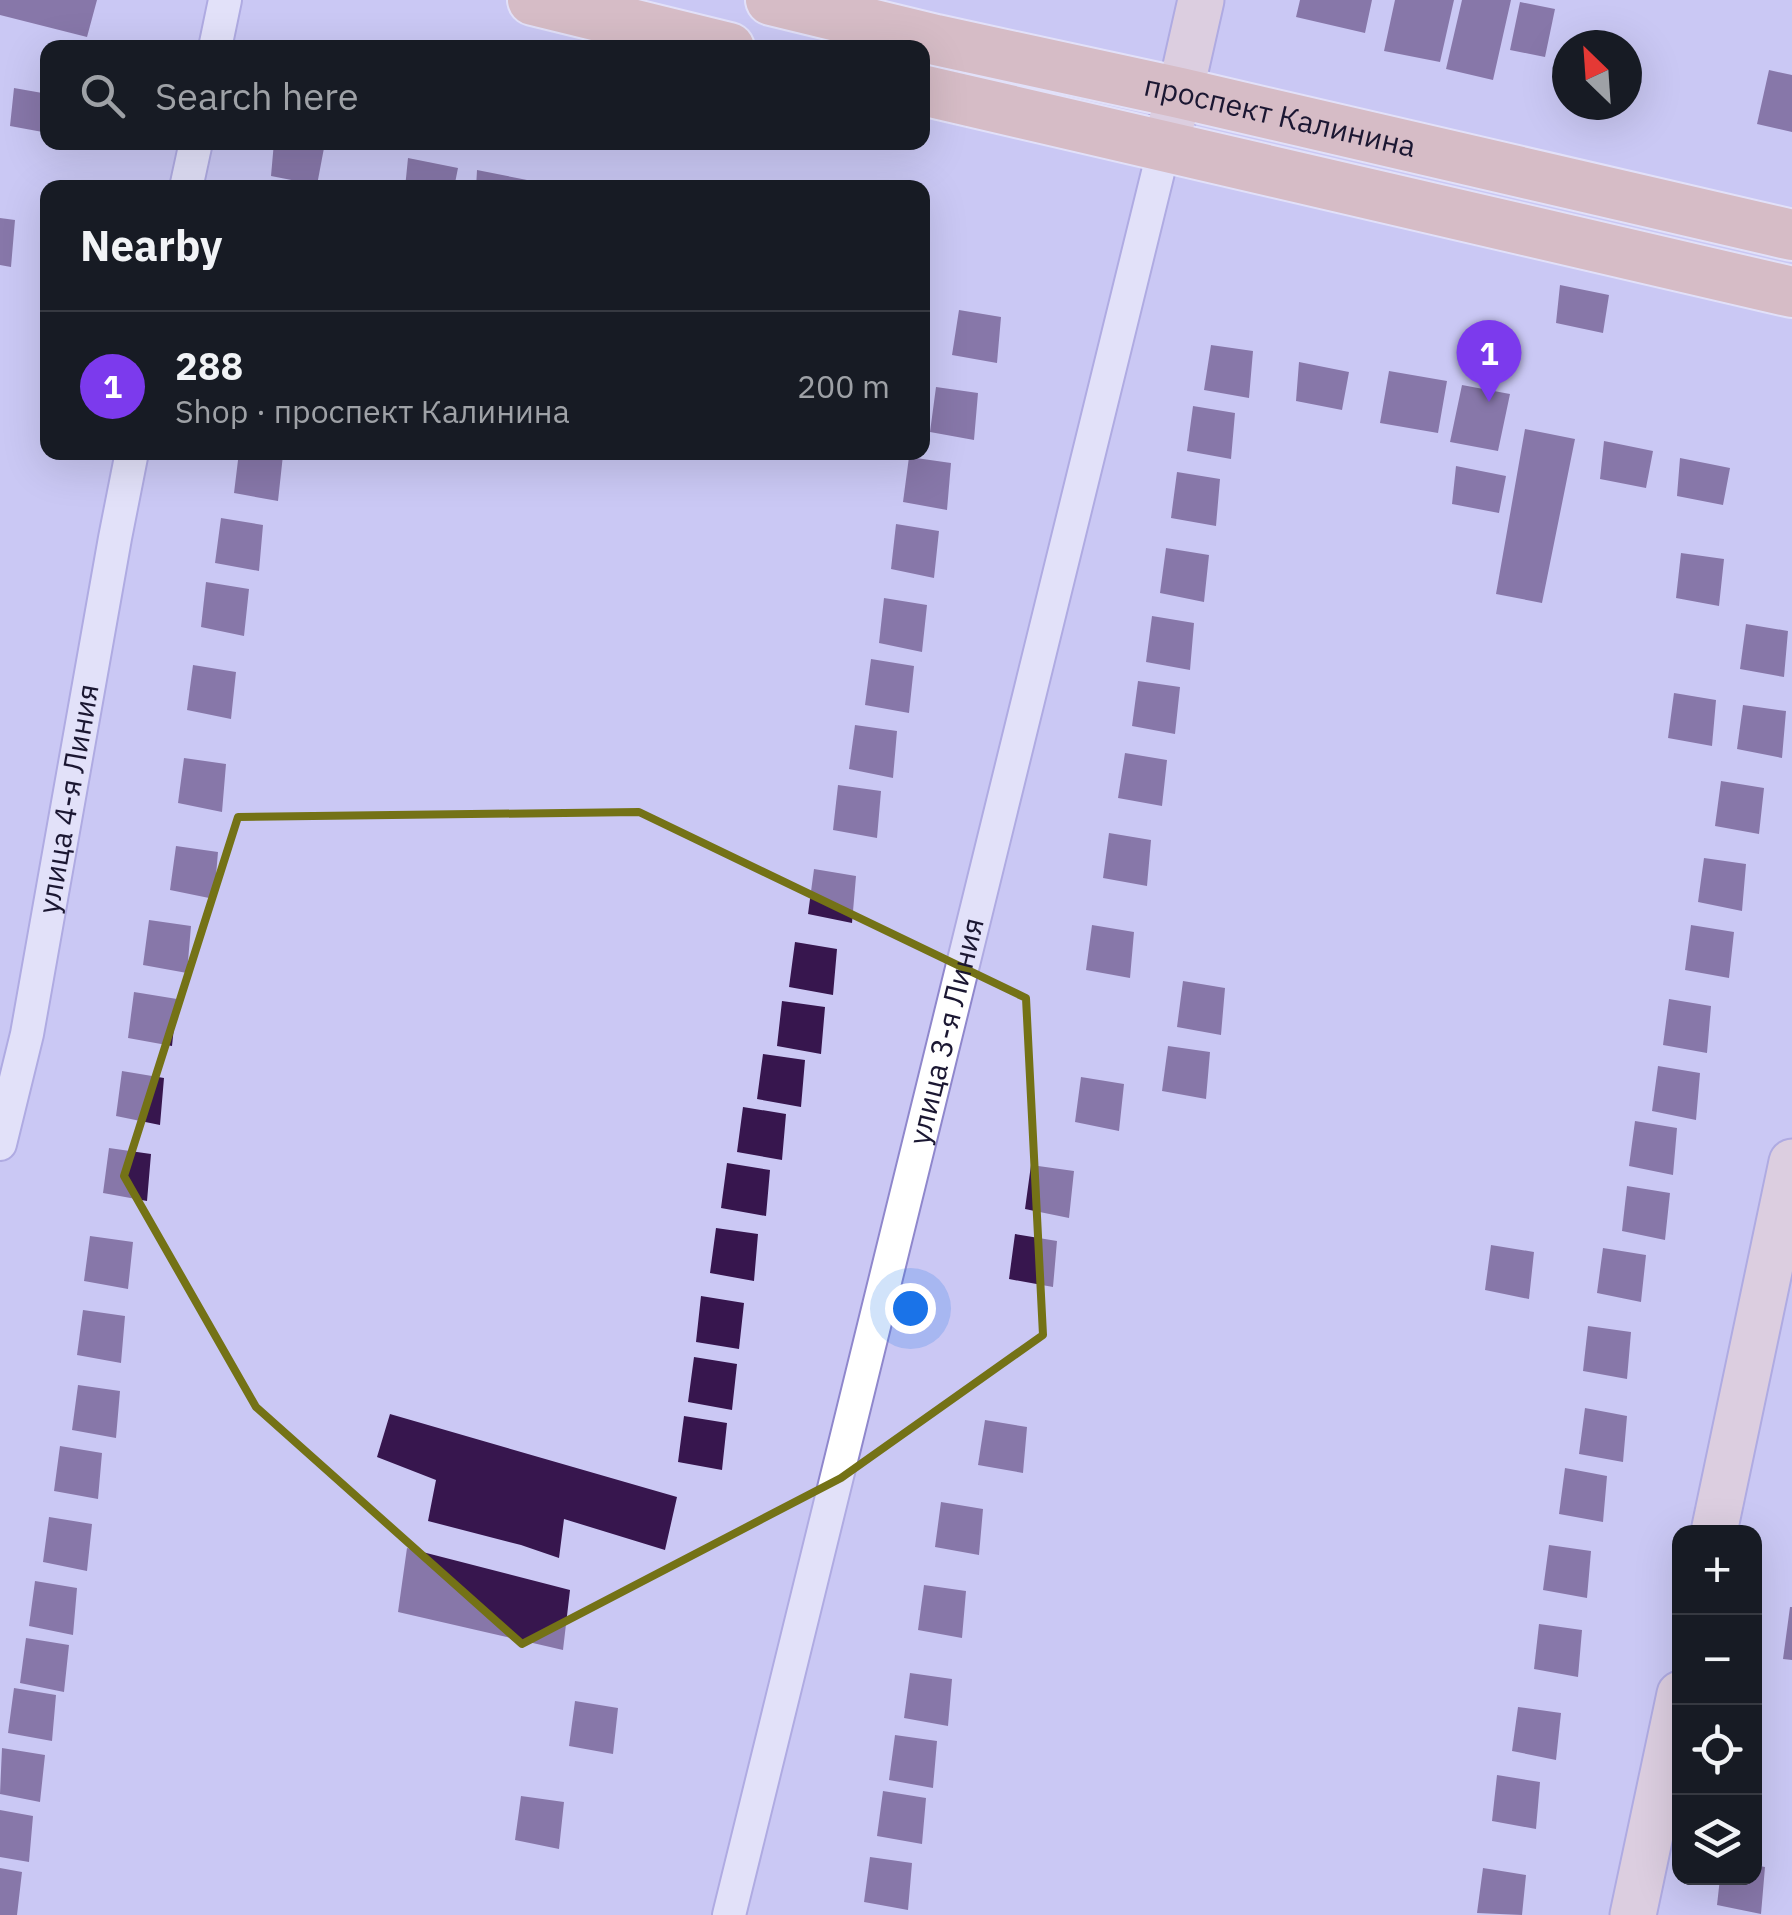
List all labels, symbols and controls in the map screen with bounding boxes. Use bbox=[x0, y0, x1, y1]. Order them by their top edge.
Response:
north arrow bbox=[1552, 30, 1642, 120]
search box bbox=[40, 40, 930, 150]
street label: проспект Калинина bbox=[1141, 65, 1420, 165]
icon: search bbox=[75, 68, 130, 123]
text: Search here bbox=[155, 71, 359, 120]
text: Nearby bbox=[80, 218, 222, 273]
pin: 1 bbox=[1456, 320, 1522, 402]
text: 288 bbox=[175, 341, 243, 390]
text: 1 bbox=[103, 365, 122, 407]
text: 200 m bbox=[797, 365, 890, 407]
text: Shop · проспект Калинина bbox=[175, 390, 570, 432]
street label: улица 4-я Линия bbox=[28, 681, 107, 917]
street label: улица 3-я Линия bbox=[898, 913, 992, 1149]
your location bbox=[885, 1283, 936, 1334]
map controls bbox=[1672, 1525, 1762, 1885]
button: + bbox=[1672, 1525, 1762, 1615]
button: − bbox=[1672, 1615, 1762, 1705]
button: locate bbox=[1672, 1705, 1762, 1795]
button: layers bbox=[1672, 1795, 1762, 1885]

